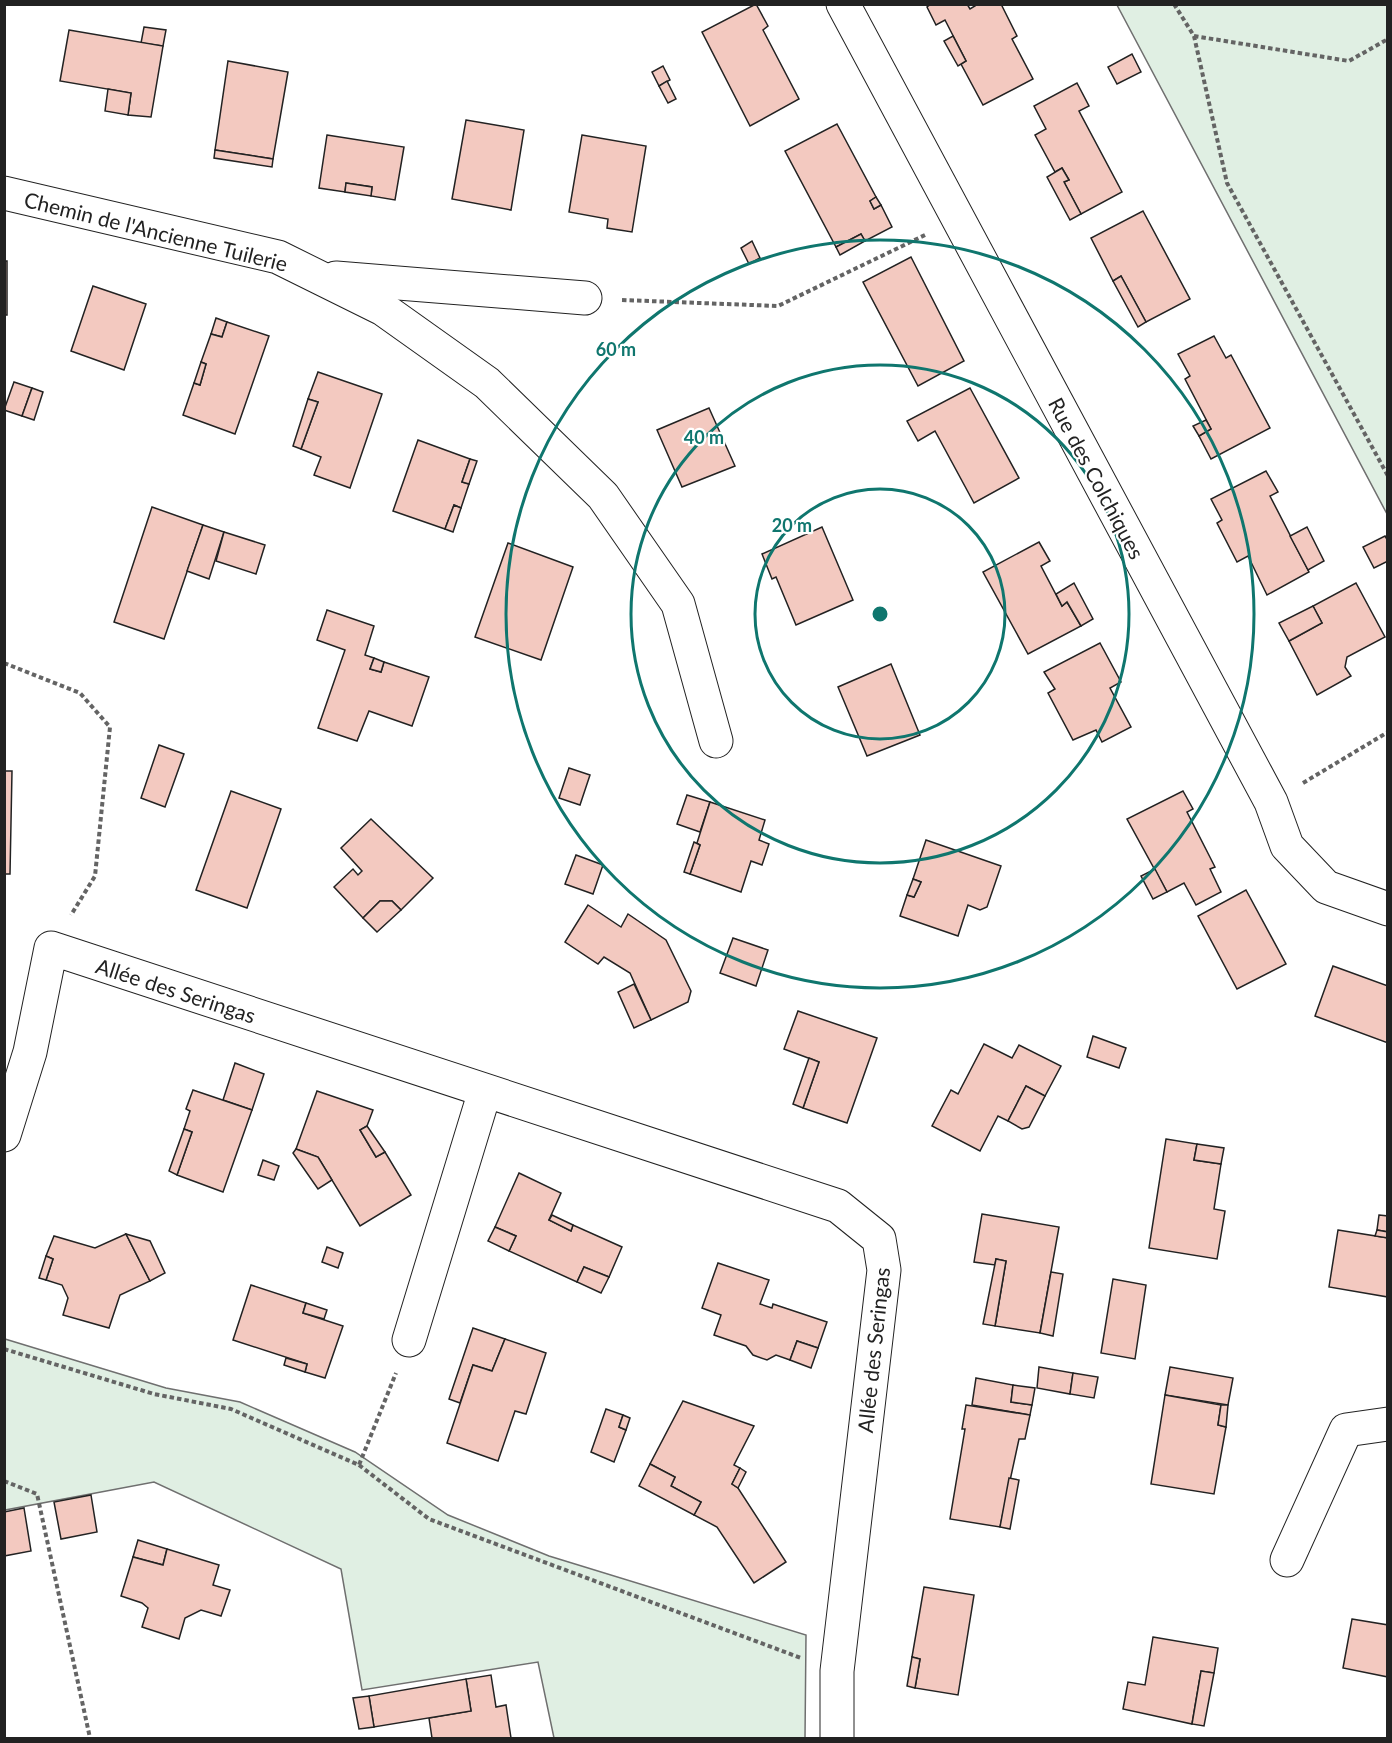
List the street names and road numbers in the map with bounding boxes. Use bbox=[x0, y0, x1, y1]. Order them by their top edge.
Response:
street label: Chemin de l'Ancienne Tuilerie bbox=[22, 186, 290, 276]
street label: Rue des Colchiques bbox=[1044, 393, 1150, 563]
street label: Allée des Seringas bbox=[93, 952, 259, 1028]
street label: Allée des Seringas bbox=[852, 1266, 894, 1434]

